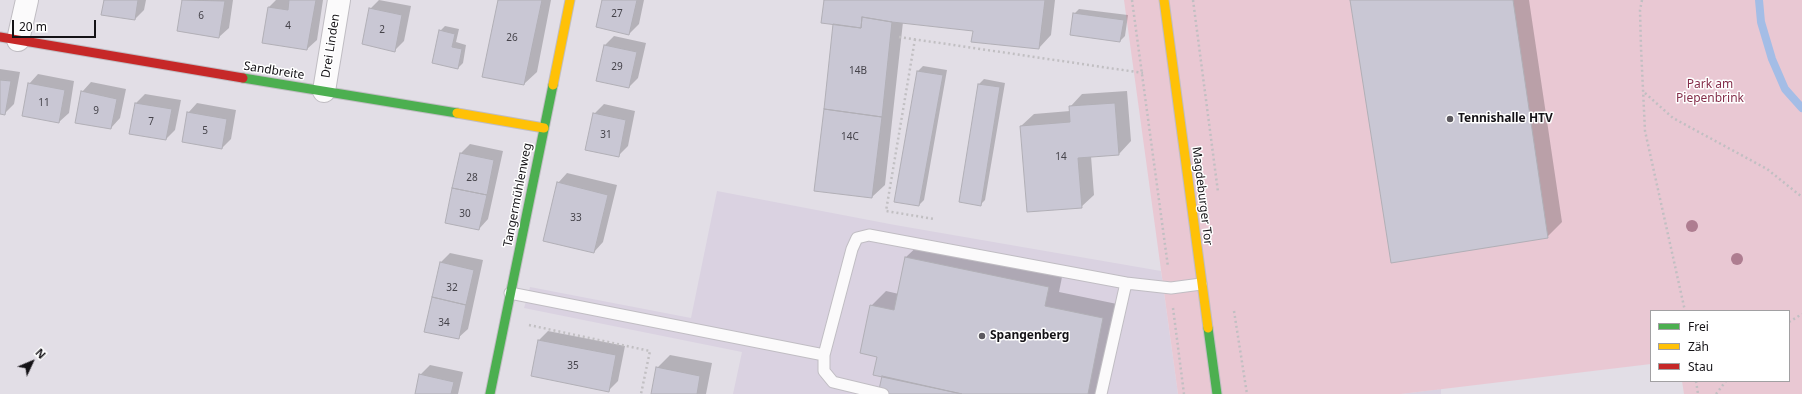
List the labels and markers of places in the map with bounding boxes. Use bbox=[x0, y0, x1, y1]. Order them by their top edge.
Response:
place label: Tennishalle HTV bbox=[1458, 112, 1553, 126]
marker: Tennishalle HTV bbox=[1445, 114, 1455, 124]
place label: Spangenberg bbox=[990, 329, 1069, 343]
marker: Spangenberg bbox=[977, 331, 987, 341]

